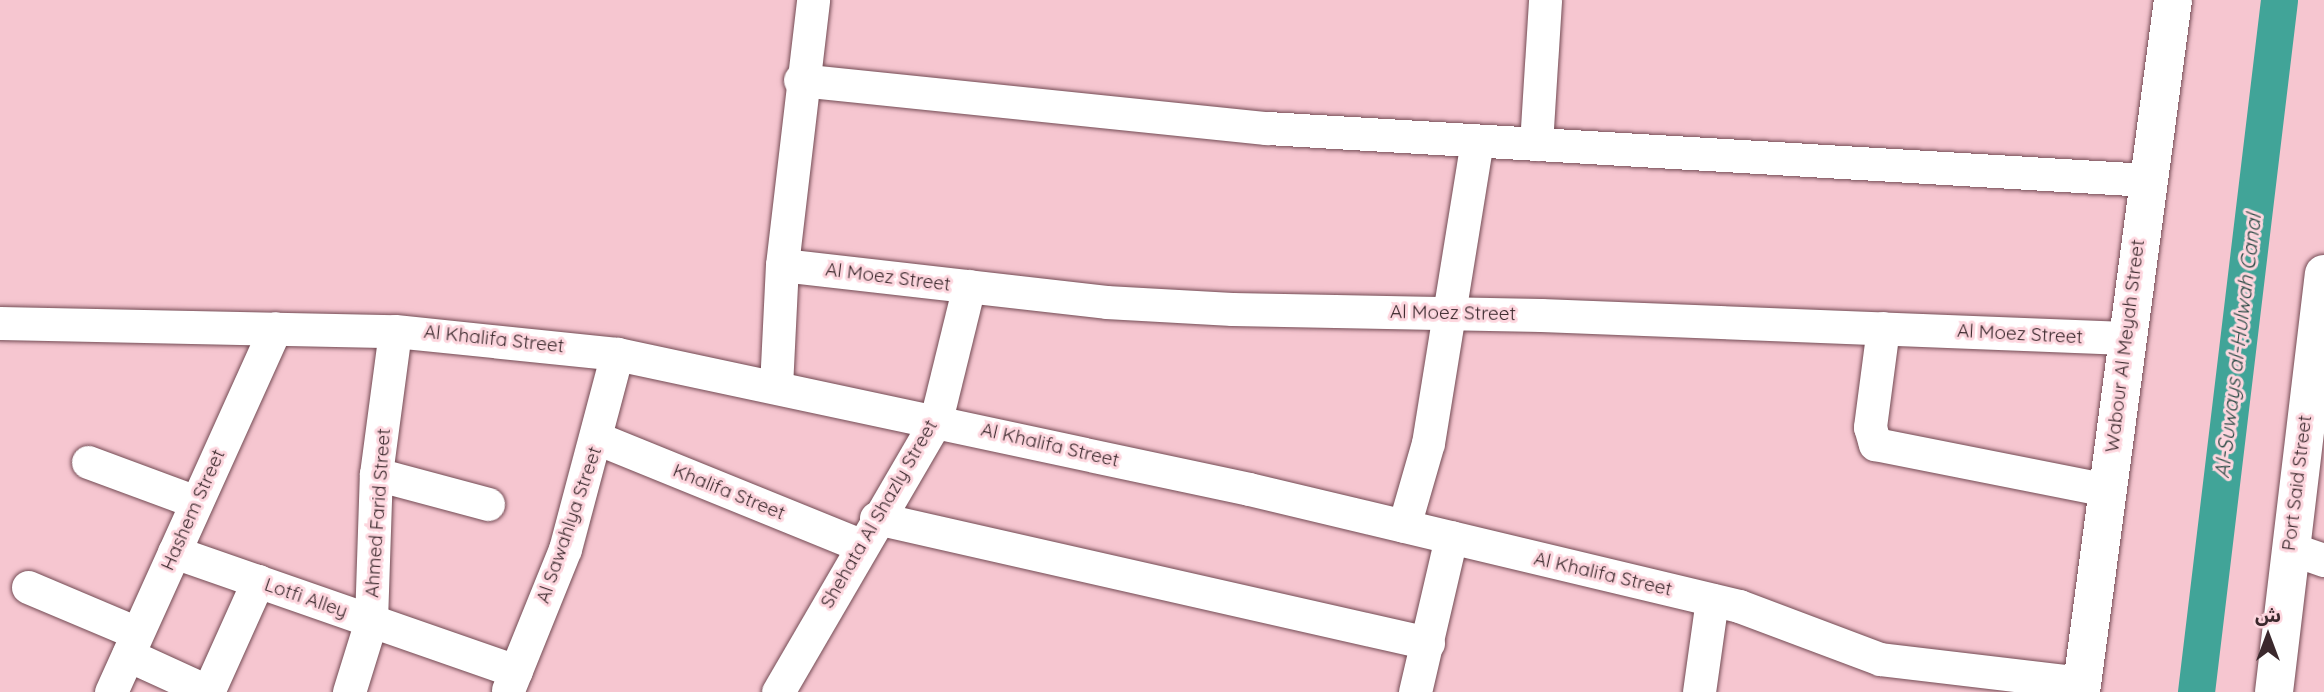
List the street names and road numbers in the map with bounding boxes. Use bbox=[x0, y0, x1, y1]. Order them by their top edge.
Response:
street label: Wabour Al Meyah Street bbox=[2101, 238, 2149, 454]
street label: Al Moez Street bbox=[824, 258, 952, 296]
street label: Al Moez Street bbox=[1390, 301, 1516, 325]
street label: Al Moez Street bbox=[1956, 319, 2084, 349]
street label: Al Khalifa Street bbox=[423, 320, 565, 358]
street label: Port Said Street bbox=[2277, 414, 2317, 552]
street label: Shehata Al Shazly Street bbox=[816, 416, 942, 612]
street label: Al Khalifa Street bbox=[979, 418, 1121, 472]
street label: Ahmed Farid Street bbox=[361, 428, 395, 598]
street label: Al Sawahlya Street bbox=[532, 444, 606, 606]
street label: Hashem Street bbox=[156, 446, 230, 574]
street label: Khalifa Street bbox=[670, 459, 788, 525]
street label: Al Khalifa Street bbox=[1532, 547, 1674, 601]
street label: Lotfi Alley bbox=[261, 573, 351, 623]

